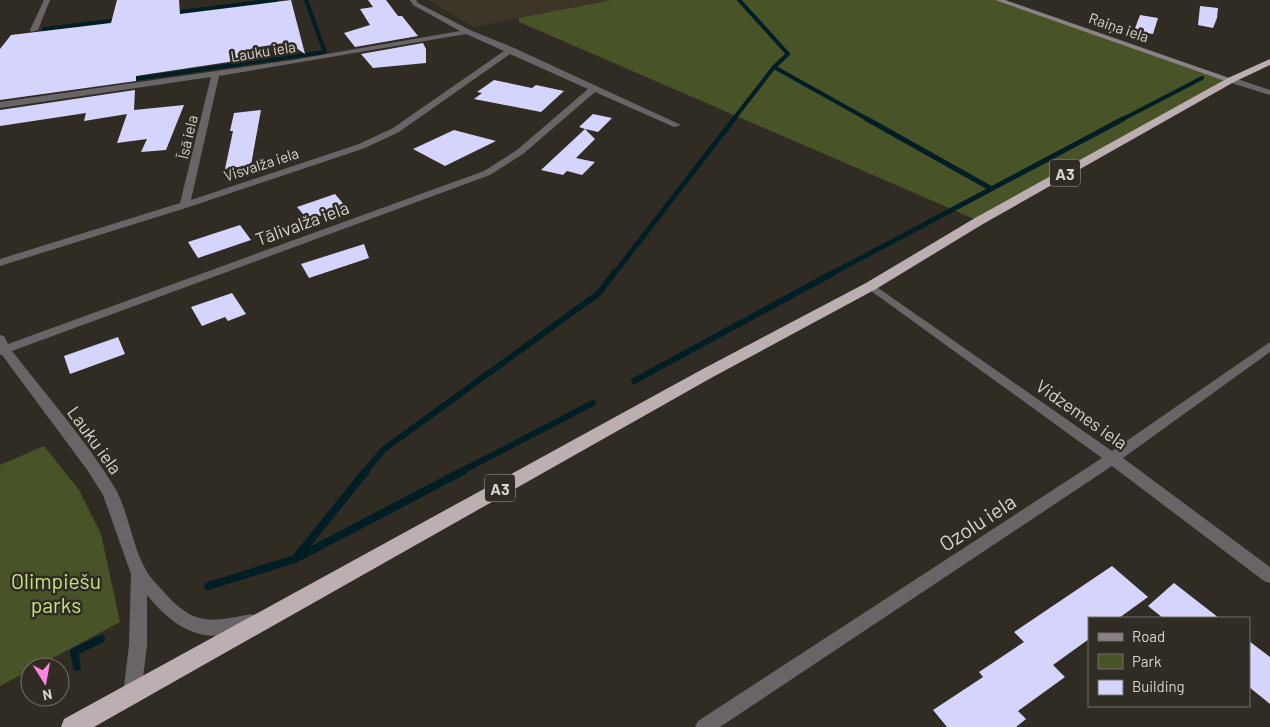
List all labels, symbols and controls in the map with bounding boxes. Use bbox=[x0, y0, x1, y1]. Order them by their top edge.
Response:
street label: Raiņa iela bbox=[1087, 8, 1151, 46]
street label: Lauku iela bbox=[229, 37, 297, 65]
street label: Īsā iela bbox=[173, 113, 201, 162]
street label: Visvalža iela bbox=[221, 143, 301, 185]
road number: A3 bbox=[1050, 160, 1080, 187]
street label: Tālivalža iela bbox=[252, 196, 352, 250]
street label: Vidzemes iela bbox=[1032, 374, 1132, 454]
street label: Lauku iela bbox=[63, 402, 127, 478]
road number: A3 bbox=[485, 474, 515, 502]
street label: Ozolu iela bbox=[934, 488, 1020, 556]
park label: Olimpiešu parks bbox=[11, 568, 101, 617]
legend bbox=[1088, 617, 1250, 707]
text: Road bbox=[1132, 627, 1165, 645]
text: Park bbox=[1132, 652, 1162, 670]
north arrow bbox=[20, 657, 70, 707]
text: Building bbox=[1132, 677, 1185, 695]
text: N bbox=[41, 686, 54, 704]

